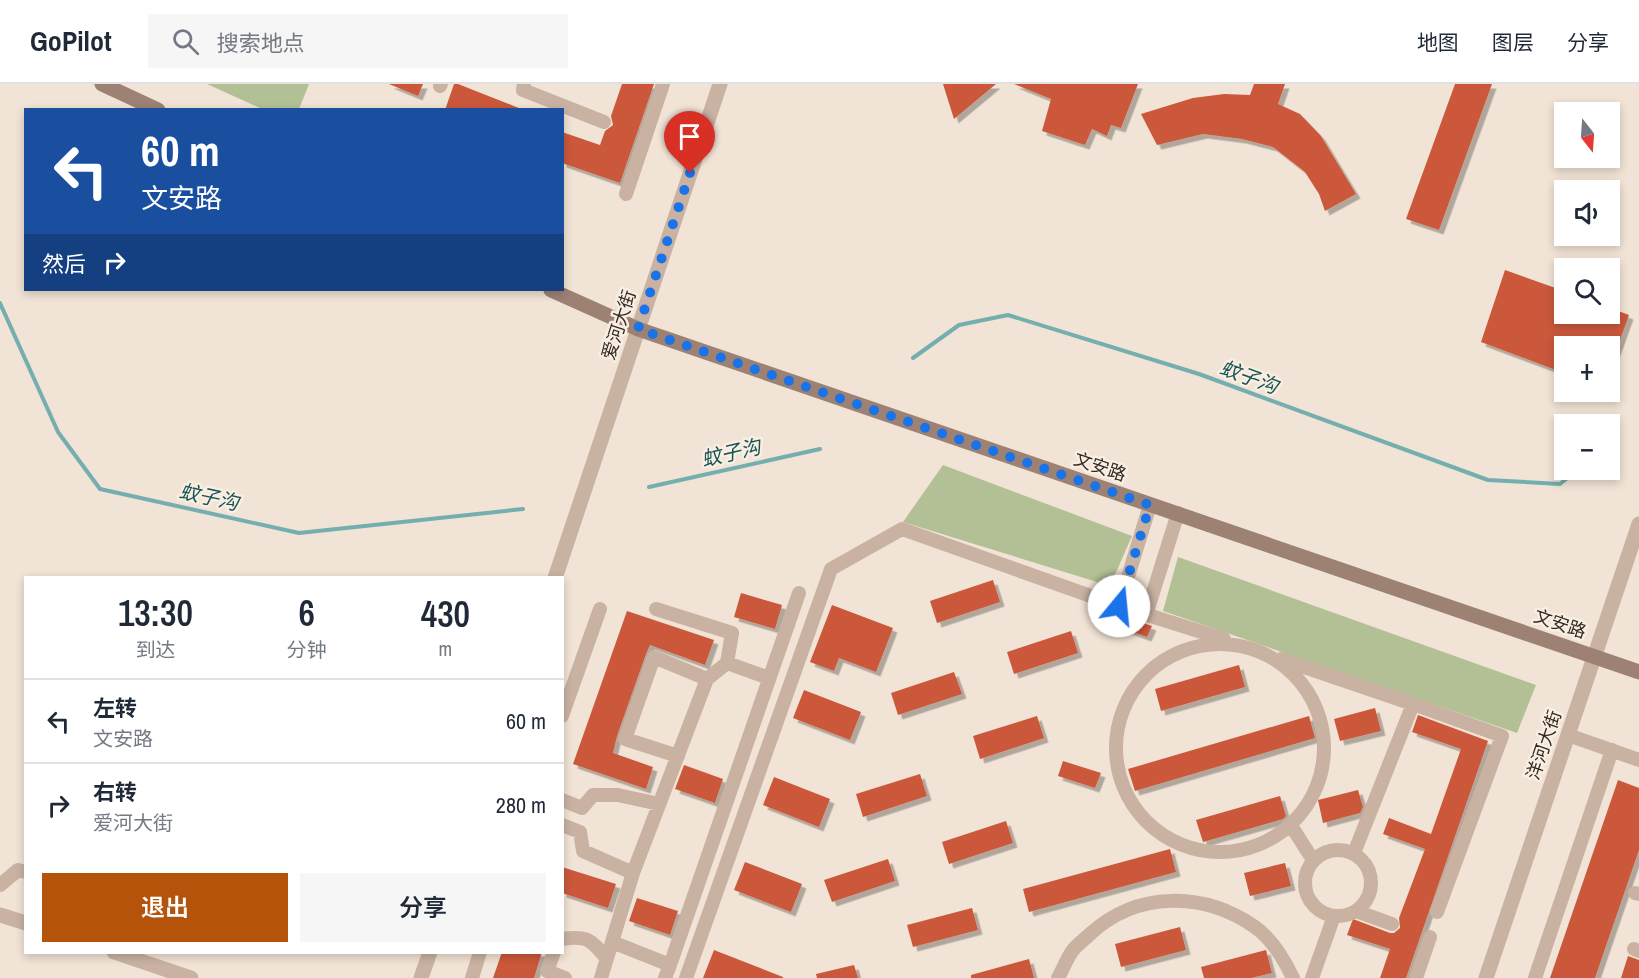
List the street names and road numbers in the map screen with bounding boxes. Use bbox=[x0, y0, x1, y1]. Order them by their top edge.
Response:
street label: 爱河大街 bbox=[596, 287, 642, 363]
street label: 文安路 bbox=[1071, 446, 1130, 487]
street label: 文安路 bbox=[1531, 603, 1590, 644]
street label: 洋河大街 bbox=[1520, 707, 1567, 783]

